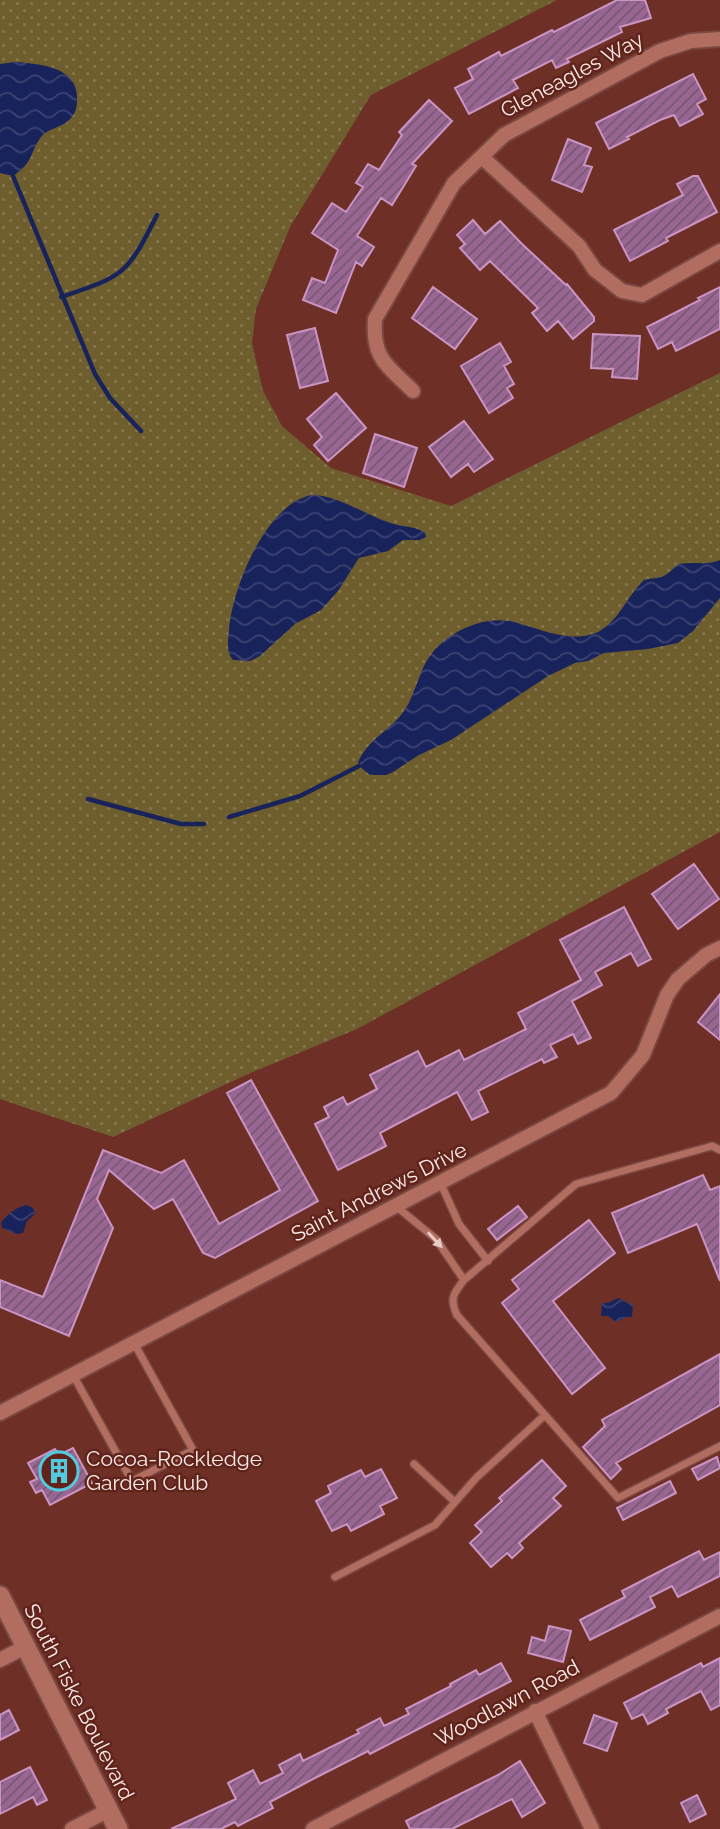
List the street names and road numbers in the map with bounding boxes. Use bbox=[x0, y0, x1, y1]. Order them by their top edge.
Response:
street label: Gleneagles Way bbox=[496, 26, 647, 123]
street label: Saint Andrews Drive bbox=[287, 1136, 471, 1247]
street label: South Fiske Boulevard bbox=[19, 1599, 140, 1804]
street label: Woodlawn Road bbox=[430, 1654, 583, 1751]

